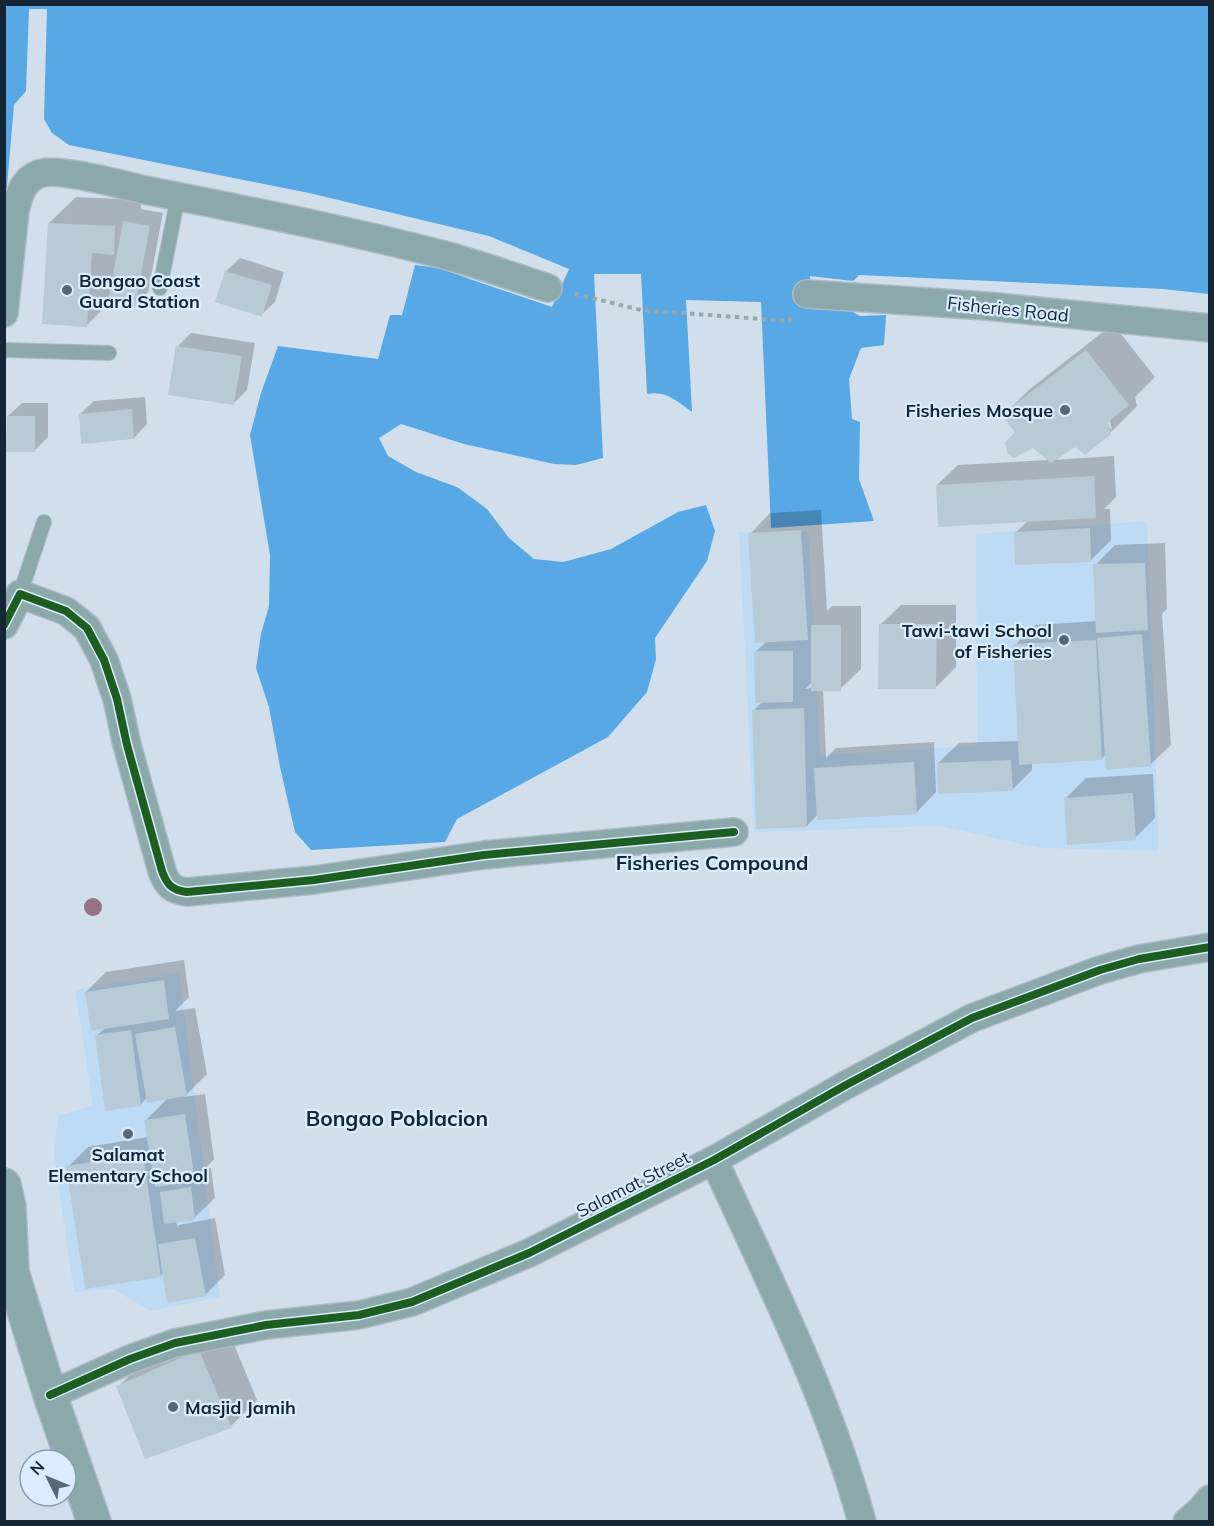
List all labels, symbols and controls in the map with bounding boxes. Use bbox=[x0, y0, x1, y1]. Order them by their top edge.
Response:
place label: Bongao Coast Guard Station bbox=[79, 269, 200, 313]
marker: Bongao Coast Guard Station bbox=[60, 283, 74, 297]
street label: Fisheries Road bbox=[946, 291, 1070, 327]
place label: Fisheries Mosque bbox=[906, 399, 1053, 422]
marker: Fisheries Mosque bbox=[1058, 403, 1072, 417]
place label: Tawi-tawi School of Fisheries bbox=[902, 619, 1052, 663]
marker: Tawi-tawi School of Fisheries bbox=[1057, 633, 1071, 647]
district label: Fisheries Compound bbox=[616, 850, 808, 875]
district label: Bongao Poblacion bbox=[306, 1105, 488, 1131]
marker: Salamat Elementary School bbox=[121, 1127, 135, 1141]
place label: Salamat Elementary School bbox=[48, 1143, 208, 1187]
street label: Salamat Street bbox=[572, 1145, 694, 1223]
place label: Masjid Jamih bbox=[185, 1396, 296, 1419]
marker: Masjid Jamih bbox=[166, 1400, 180, 1414]
north arrow bbox=[18, 1448, 78, 1508]
text: N bbox=[26, 1457, 48, 1479]

